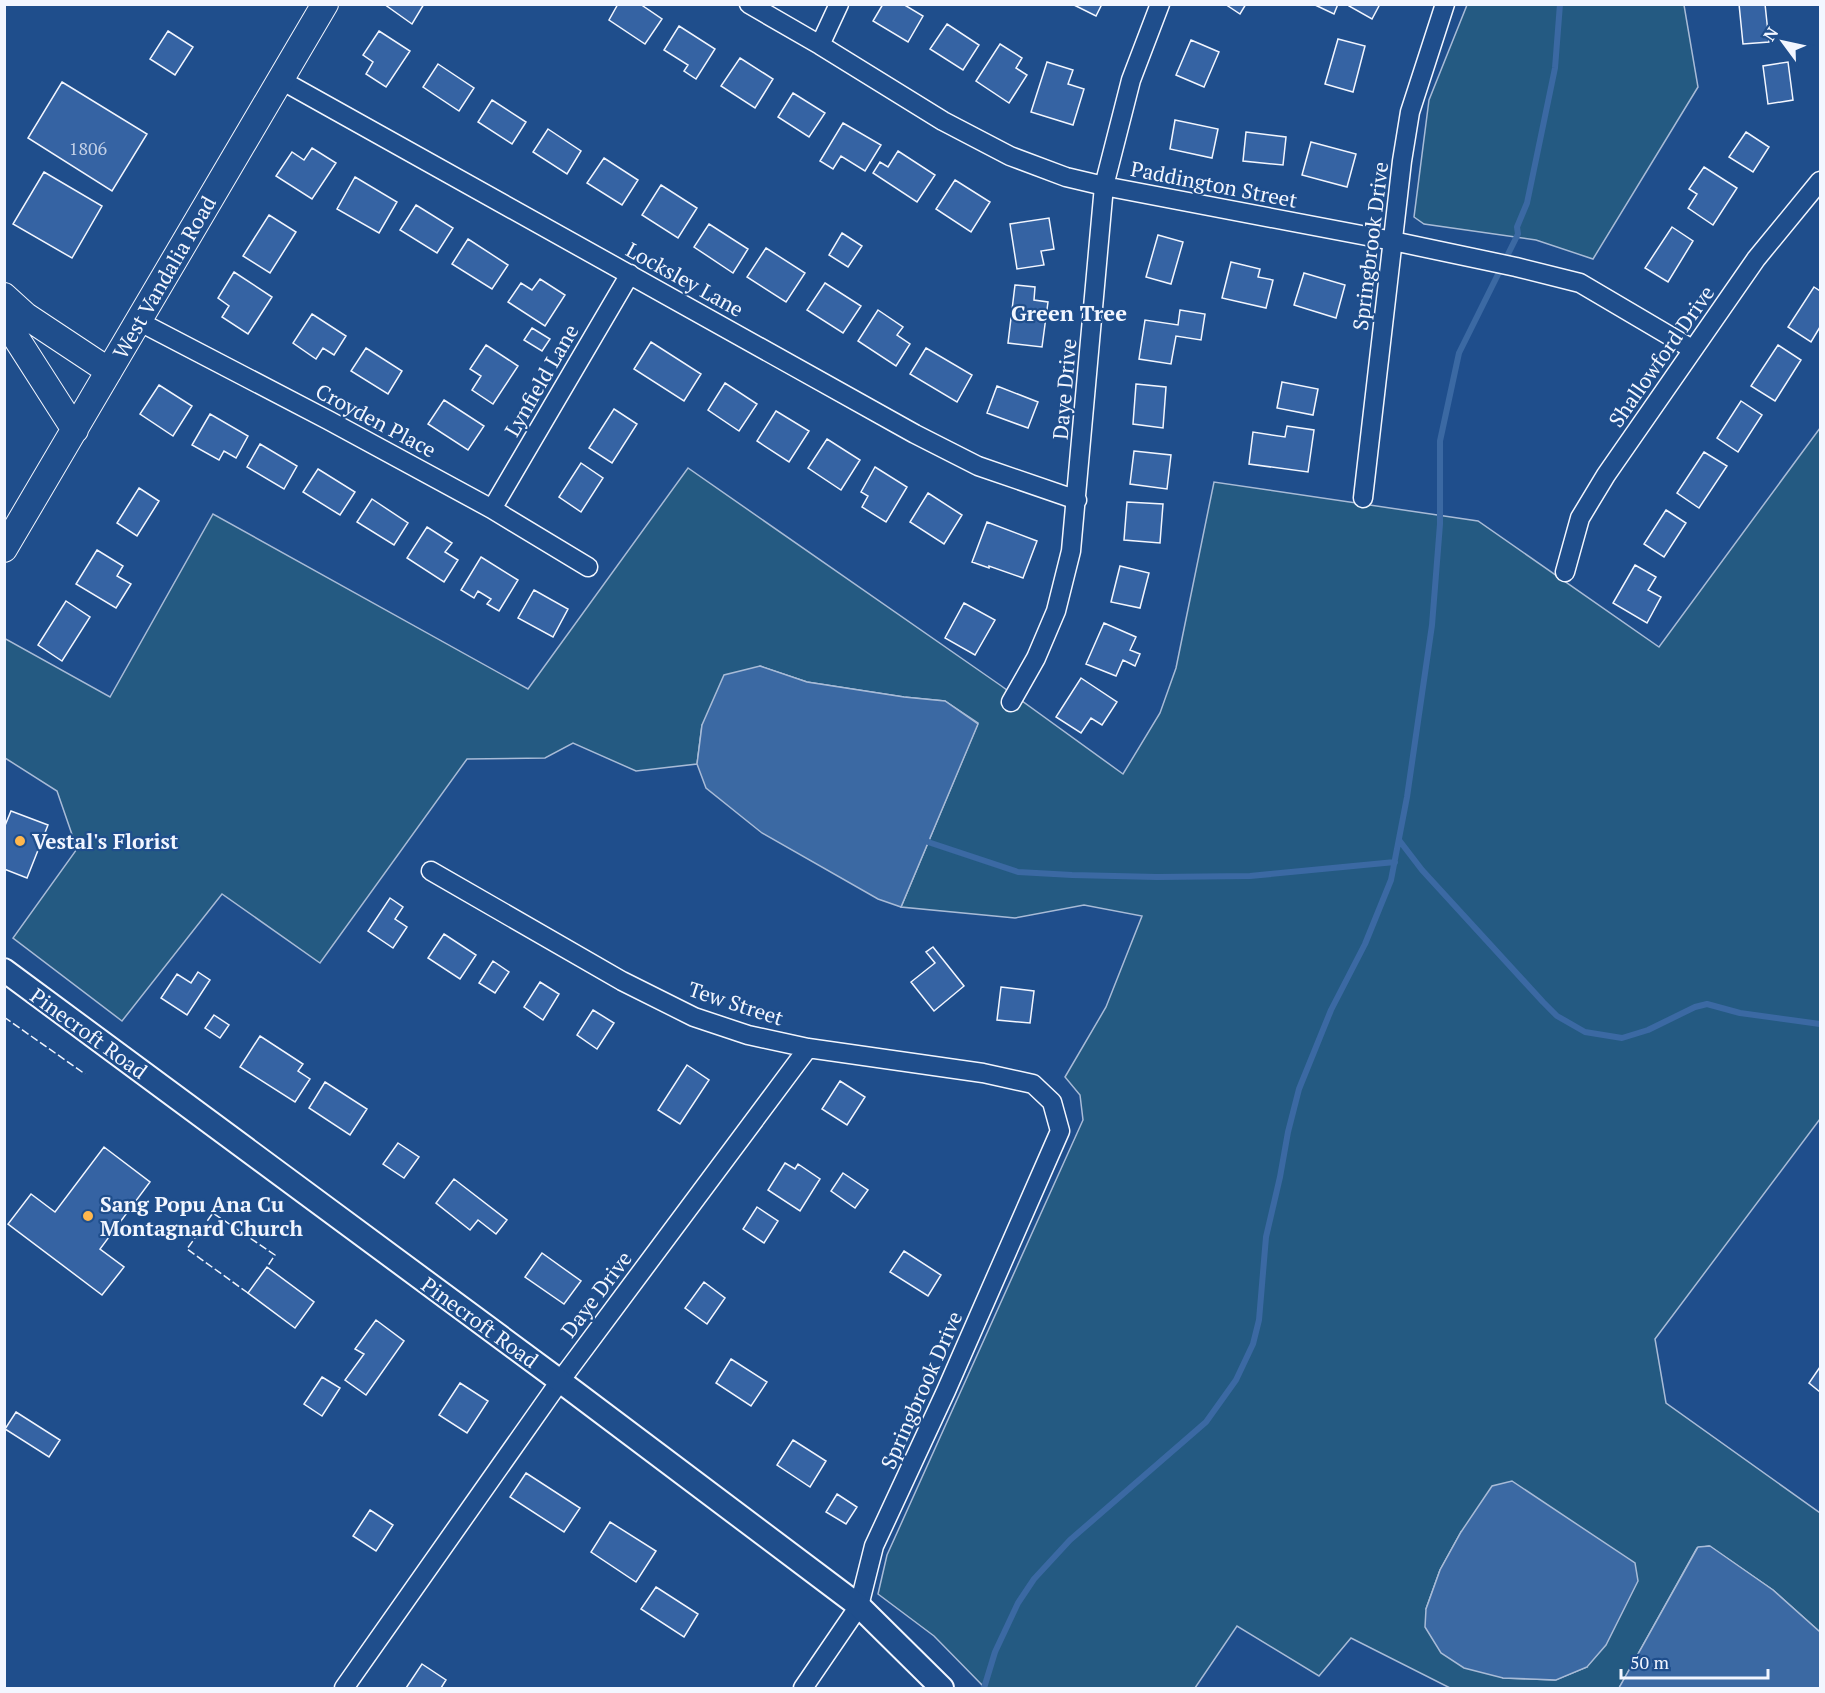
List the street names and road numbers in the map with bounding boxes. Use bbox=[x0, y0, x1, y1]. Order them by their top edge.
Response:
street label: Paddington Street bbox=[1128, 154, 1300, 214]
street label: Springbrook Drive bbox=[1346, 160, 1394, 332]
street label: West Vandalia Road bbox=[106, 190, 222, 363]
street label: Locksley Lane bbox=[621, 235, 749, 323]
street label: Shallowford Drive bbox=[1602, 280, 1720, 432]
street label: Lynfield Lane bbox=[498, 319, 584, 441]
street label: Daye Drive bbox=[1046, 337, 1082, 441]
street label: Croyden Place bbox=[311, 377, 441, 463]
street label: Tew Street bbox=[685, 974, 787, 1032]
street label: Pinecroft Road bbox=[25, 981, 153, 1085]
street label: Daye Drive bbox=[554, 1245, 638, 1343]
street label: Pinecroft Road bbox=[416, 1270, 544, 1374]
street label: Springbrook Drive bbox=[874, 1307, 968, 1473]

